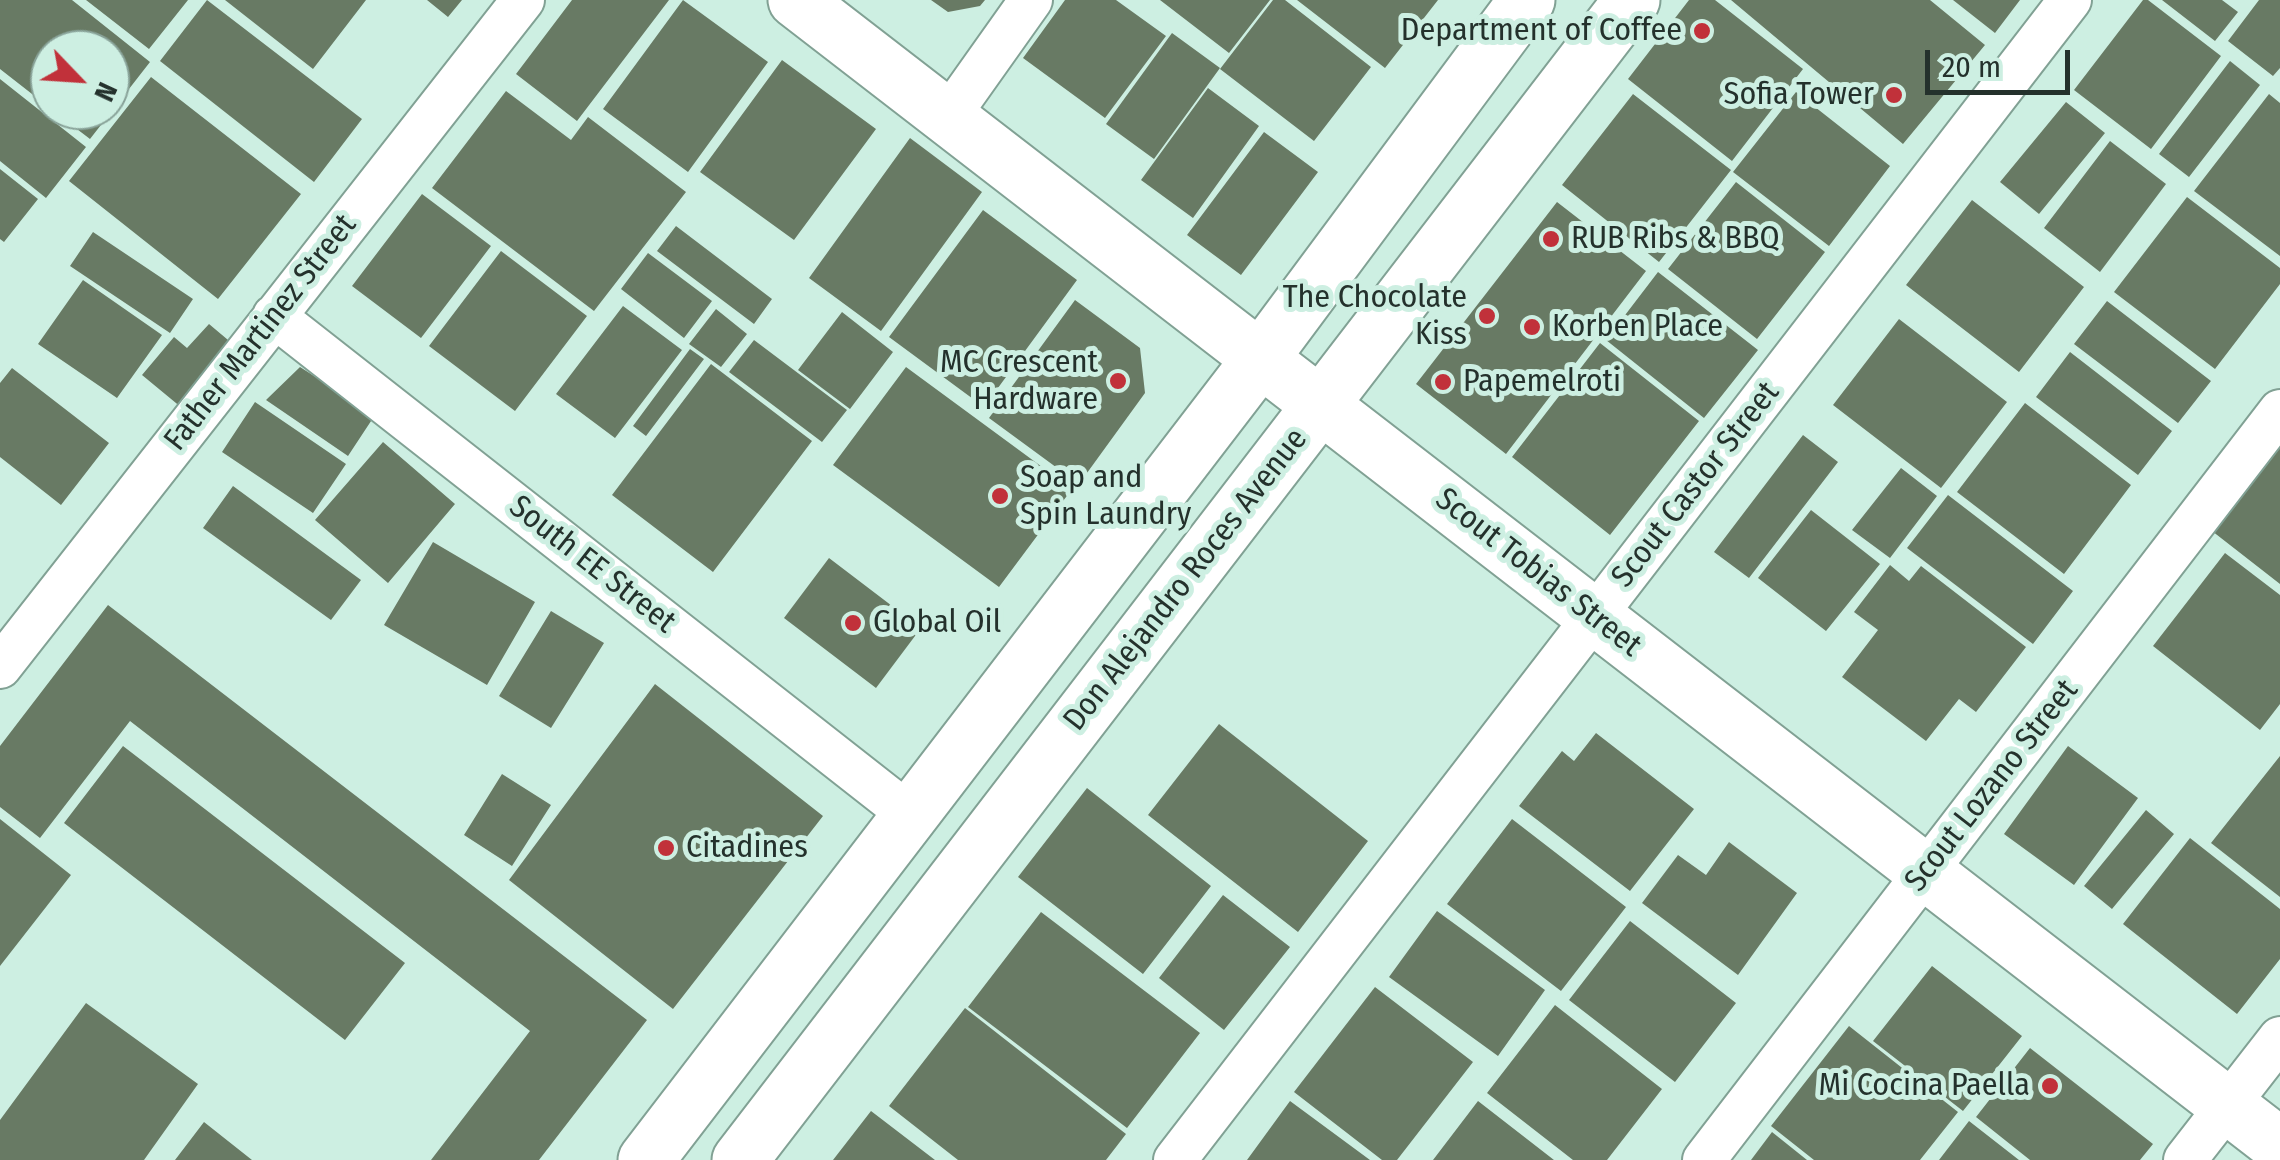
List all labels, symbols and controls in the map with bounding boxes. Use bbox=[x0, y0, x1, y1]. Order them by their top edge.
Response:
place label: Department of Coffee bbox=[1401, 12, 1682, 50]
marker: Department of Coffee bbox=[1691, 20, 1713, 42]
north arrow bbox=[30, 30, 130, 130]
scale bar bbox=[1930, 30, 2075, 92]
text: 20 m bbox=[1942, 49, 2001, 85]
place label: Sofia Tower bbox=[1724, 76, 1874, 114]
text: N bbox=[87, 77, 124, 107]
marker: Sofia Tower bbox=[1883, 84, 1905, 106]
street label: Father Martinez Street bbox=[157, 207, 365, 459]
place label: RUB Ribs & BBQ bbox=[1571, 220, 1780, 258]
marker: RUB Ribs & BBQ bbox=[1540, 228, 1562, 250]
place label: The Chocolate Kiss bbox=[1283, 279, 1467, 354]
marker: The Chocolate Kiss bbox=[1476, 305, 1498, 327]
place label: Korben Place bbox=[1552, 308, 1723, 346]
marker: Korben Place bbox=[1521, 316, 1543, 338]
place label: MC Crescent Hardware bbox=[940, 344, 1098, 419]
place label: Papemelroti bbox=[1463, 363, 1621, 401]
marker: MC Crescent Hardware bbox=[1107, 370, 1129, 392]
marker: Papemelroti bbox=[1432, 371, 1454, 393]
street label: Scout Castor Street bbox=[1604, 375, 1788, 595]
street label: Don Alejandro Roces Avenue bbox=[1056, 421, 1316, 739]
place label: Soap and Spin Laundry bbox=[1020, 459, 1191, 534]
street label: Scout Tobias Street bbox=[1427, 481, 1649, 665]
marker: Soap and Spin Laundry bbox=[989, 485, 1011, 507]
street label: South EE Street bbox=[501, 488, 683, 642]
place label: Global Oil bbox=[873, 604, 1001, 642]
marker: Global Oil bbox=[842, 612, 864, 634]
street label: Scout Lozano Street bbox=[1897, 672, 2087, 900]
place label: Citadines bbox=[686, 829, 808, 867]
marker: Citadines bbox=[655, 837, 677, 859]
place label: Mi Cocina Paella bbox=[1818, 1067, 2030, 1105]
marker: Mi Cocina Paella bbox=[2039, 1075, 2061, 1097]

